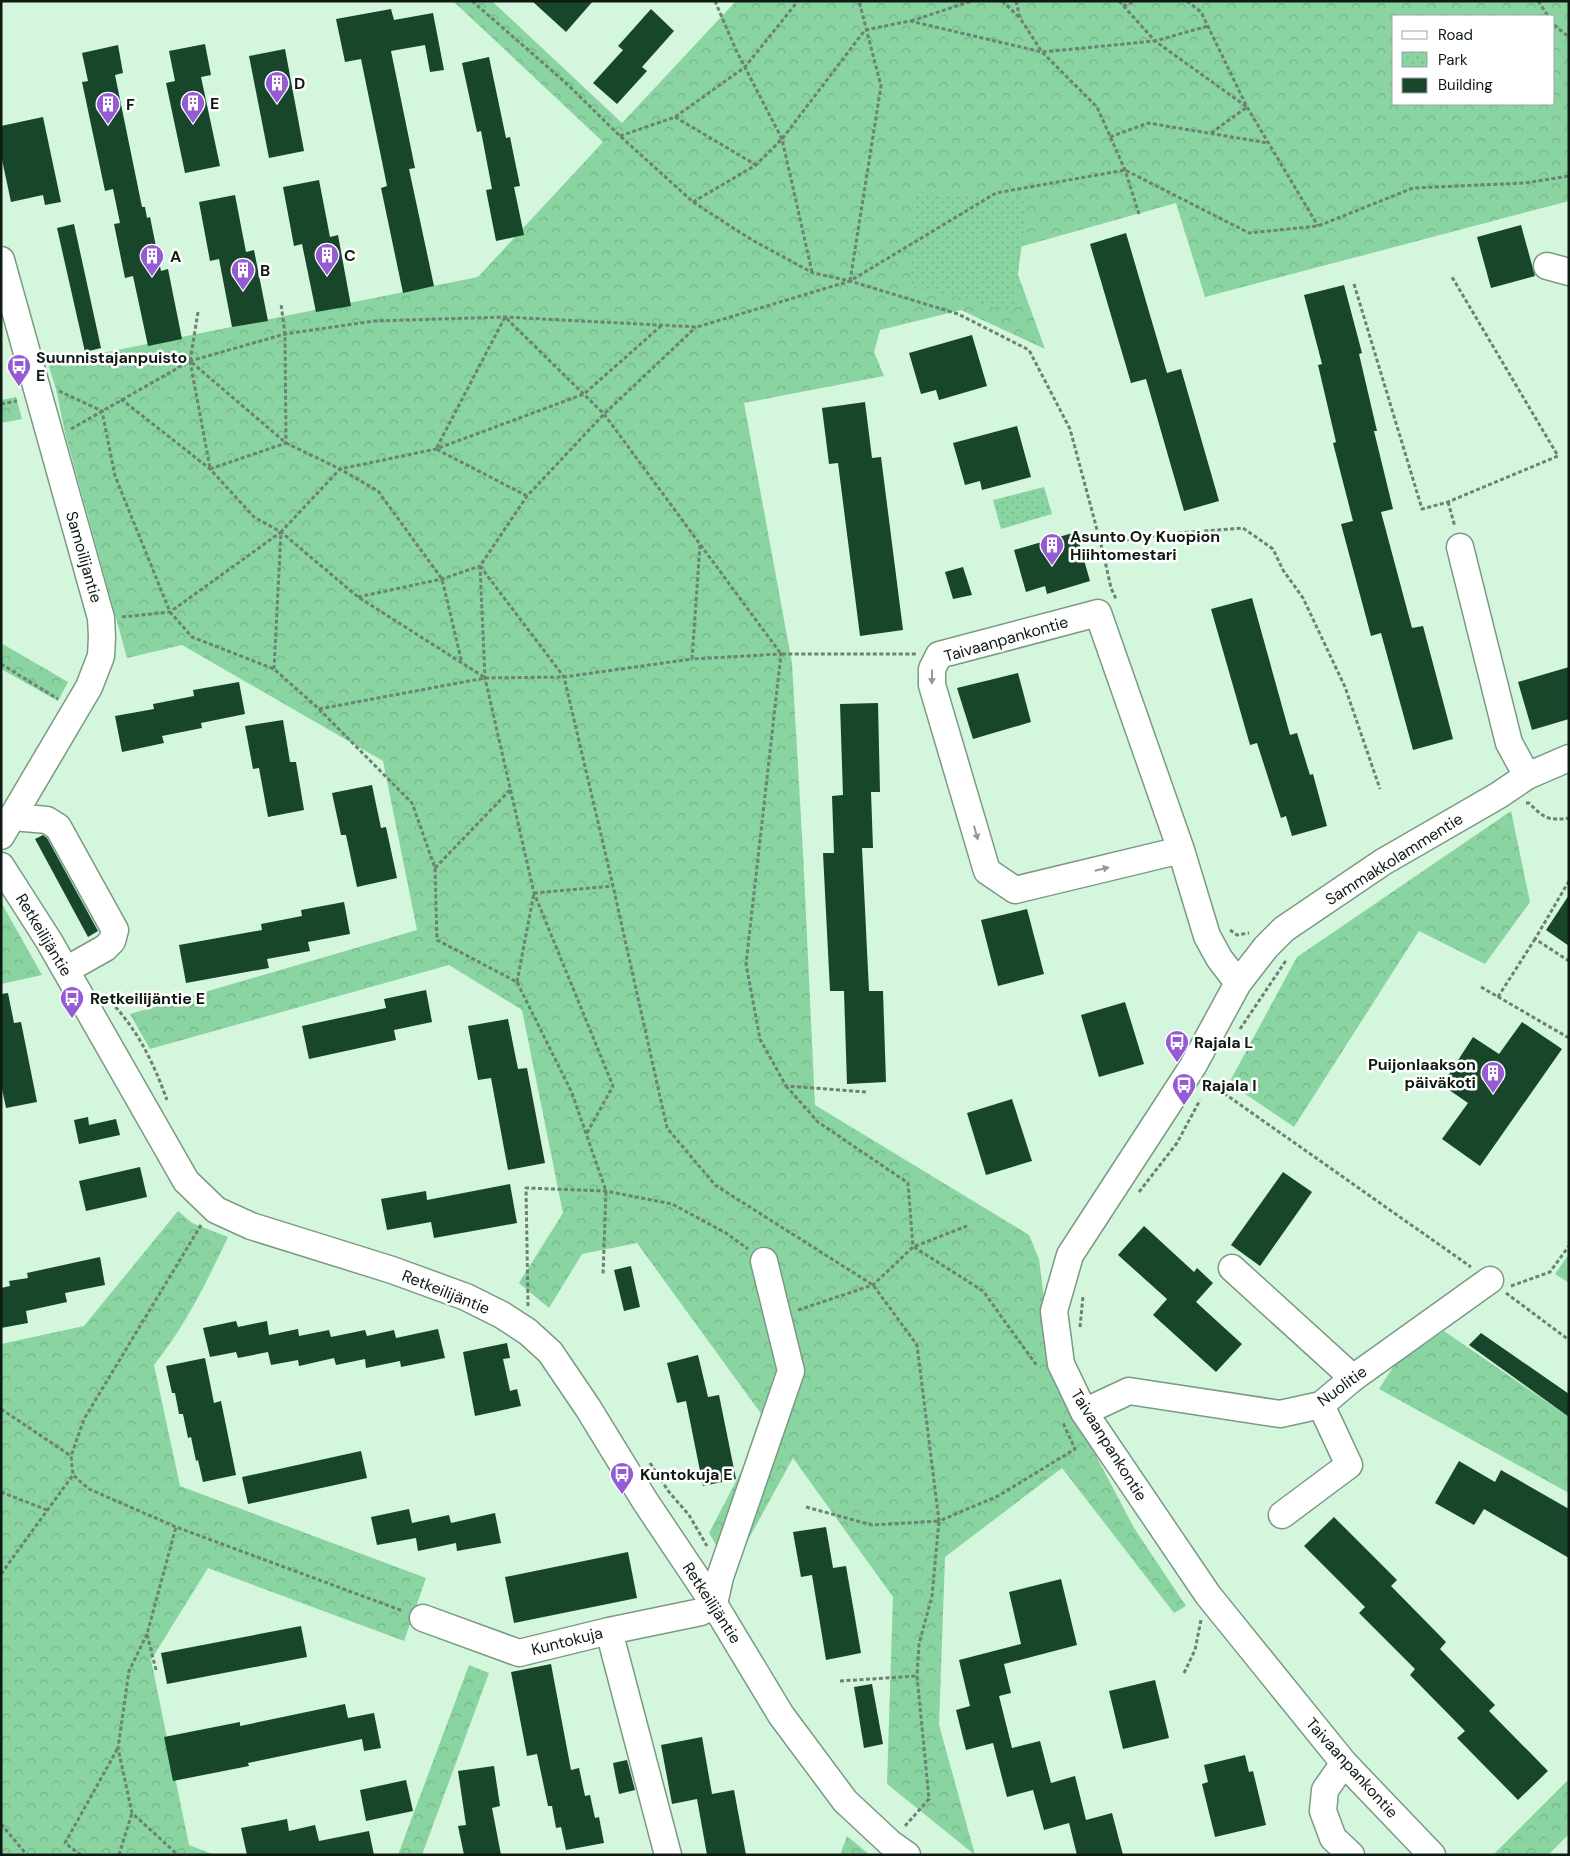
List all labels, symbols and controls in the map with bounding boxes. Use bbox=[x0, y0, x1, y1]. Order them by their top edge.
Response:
legend bbox=[1392, 15, 1555, 105]
text: Road bbox=[1438, 25, 1473, 45]
text: Park bbox=[1438, 50, 1468, 70]
building icon: D bbox=[264, 70, 290, 104]
place label: D bbox=[294, 73, 305, 94]
text: Building bbox=[1438, 75, 1493, 95]
building icon: E bbox=[180, 90, 206, 124]
building icon: F bbox=[95, 91, 121, 125]
place label: E bbox=[210, 93, 219, 114]
place label: F bbox=[126, 94, 135, 115]
building icon: C bbox=[314, 242, 340, 276]
building icon: A bbox=[139, 243, 165, 277]
place label: C bbox=[344, 245, 356, 266]
place label: A bbox=[170, 246, 181, 267]
building icon: B bbox=[230, 257, 256, 291]
place label: B bbox=[260, 260, 270, 281]
place label: Suunnistajanpuisto E bbox=[36, 347, 187, 386]
bus stop icon: Suunnistajanpuisto E bbox=[6, 353, 32, 387]
street label: Samoilijantie bbox=[61, 509, 107, 605]
place label: Asunto Oy Kuopion Hiihtomestari bbox=[1070, 526, 1220, 565]
building icon: Asunto Oy Kuopion Hiihtomestari bbox=[1039, 532, 1065, 566]
street label: Taivaanpankontie bbox=[941, 611, 1071, 667]
one-way arrow bbox=[928, 669, 936, 685]
street label: Sammakkolammentie bbox=[1321, 808, 1467, 910]
one-way arrow bbox=[973, 826, 981, 841]
one-way arrow bbox=[1094, 865, 1109, 873]
street label: Retkeilijäntie bbox=[11, 890, 77, 980]
bus stop icon: Retkeilijäntie E bbox=[59, 985, 85, 1019]
place label: Retkeilijäntie E bbox=[90, 988, 205, 1009]
bus stop icon: Rajala L bbox=[1164, 1029, 1190, 1063]
place label: Rajala L bbox=[1194, 1032, 1253, 1053]
place label: Puijonlaakson päiväkoti bbox=[1368, 1054, 1476, 1093]
building icon: Puijonlaakson päiväkoti bbox=[1480, 1060, 1506, 1094]
bus stop icon: Rajala I bbox=[1171, 1072, 1197, 1106]
place label: Rajala I bbox=[1202, 1075, 1257, 1096]
street label: Retkeilijäntie bbox=[399, 1265, 493, 1319]
street label: Nuolitie bbox=[1313, 1361, 1371, 1411]
street label: Taivaanpankontie bbox=[1066, 1385, 1152, 1505]
bus stop icon: Kuntokuja E bbox=[609, 1461, 635, 1495]
place label: Kuntokuja E bbox=[640, 1464, 733, 1485]
street label: Retkeilijäntie bbox=[678, 1558, 746, 1648]
street label: Kuntokuja bbox=[529, 1622, 605, 1660]
street label: Taivaanpankontie bbox=[1301, 1713, 1403, 1823]

